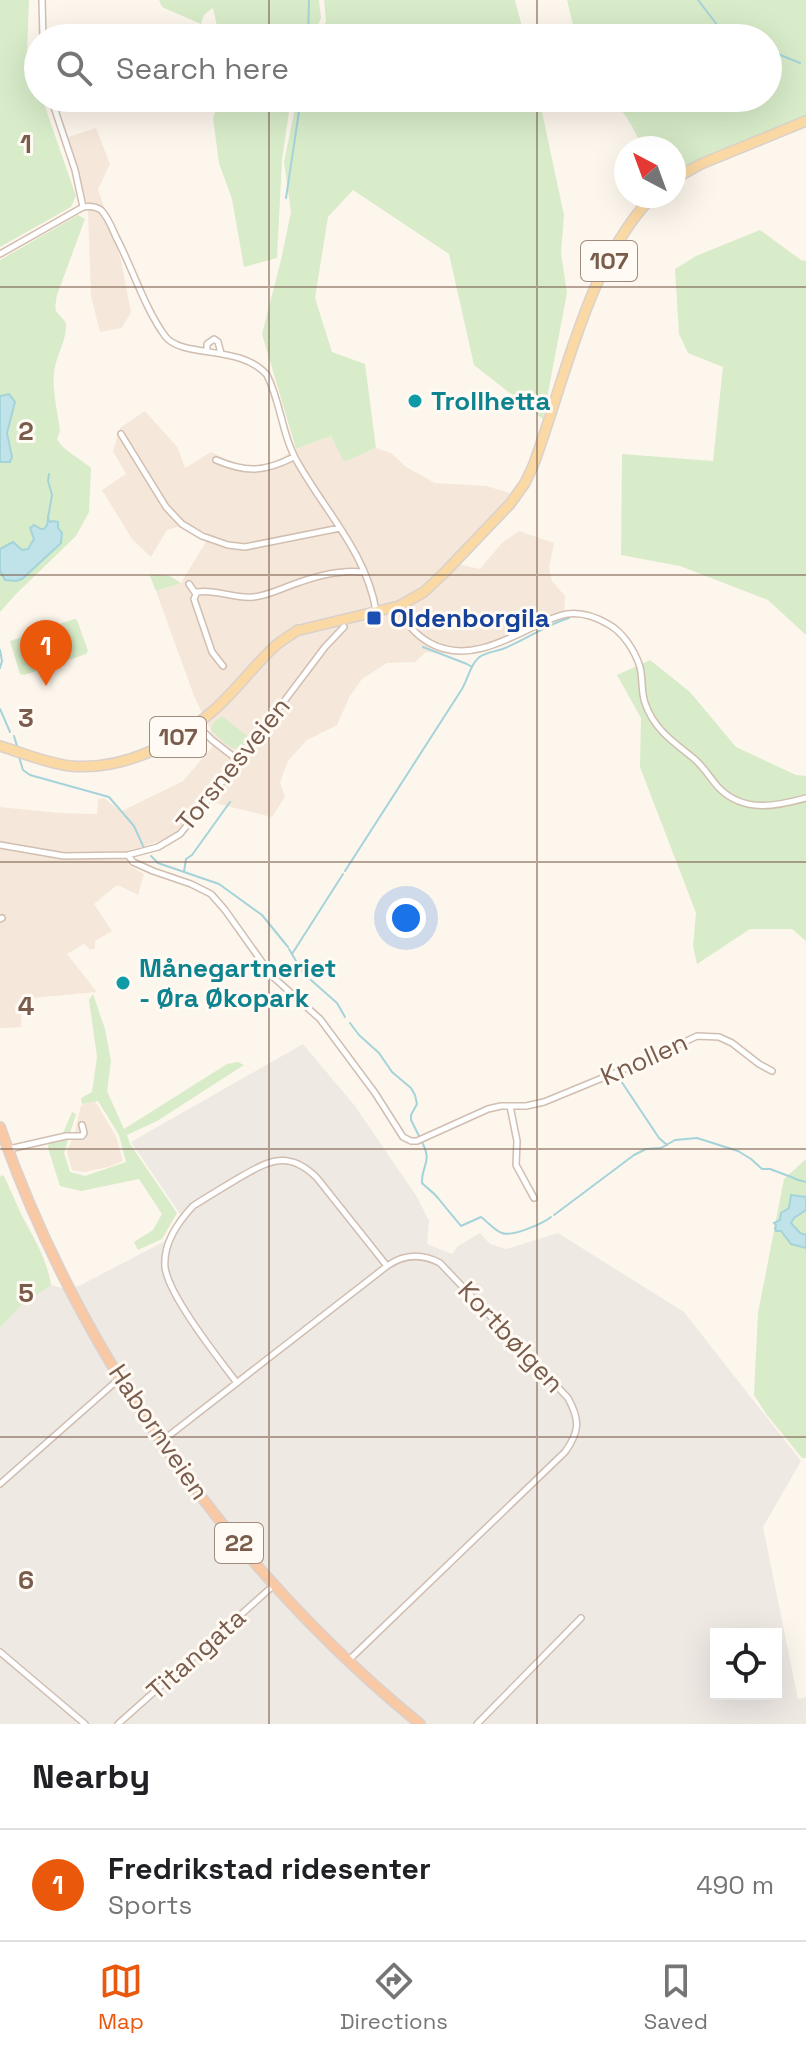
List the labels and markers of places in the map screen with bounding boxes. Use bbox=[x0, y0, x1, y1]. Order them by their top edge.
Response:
place label: Trollhetta bbox=[431, 384, 550, 418]
marker: Trollhetta bbox=[406, 392, 424, 410]
place label: Oldenborgila bbox=[390, 601, 550, 635]
marker: Oldenborgila bbox=[365, 609, 383, 627]
pin: 1 bbox=[20, 620, 72, 686]
place label: Månegartneriet - Øra Økopark bbox=[139, 951, 336, 1015]
marker: Månegartneriet - Øra Økopark bbox=[114, 974, 132, 992]

